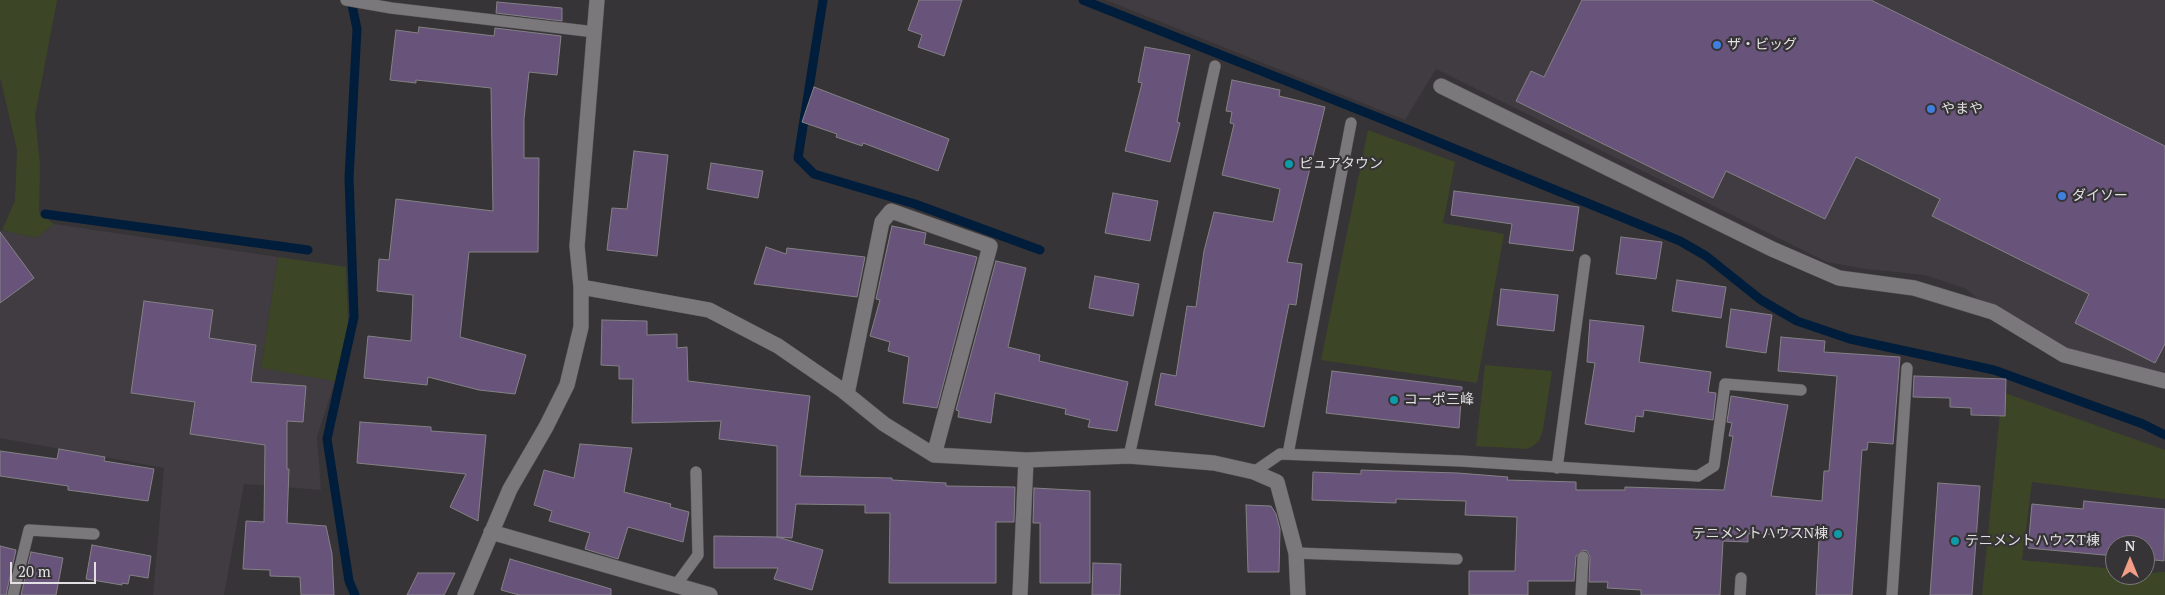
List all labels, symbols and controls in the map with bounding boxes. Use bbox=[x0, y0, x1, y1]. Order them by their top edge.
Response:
place label: ザ・ビッグ bbox=[1727, 37, 1797, 53]
marker: ザ・ビッグ bbox=[1711, 39, 1723, 51]
place label: やまや bbox=[1941, 101, 1983, 117]
marker: やまや bbox=[1925, 103, 1937, 115]
place label: ピュアタウン bbox=[1299, 156, 1383, 172]
marker: ピュアタウン bbox=[1283, 158, 1295, 170]
place label: ダイソー bbox=[2072, 188, 2128, 204]
marker: ダイソー bbox=[2056, 190, 2068, 202]
place label: コーポ三峰 bbox=[1404, 392, 1474, 408]
marker: コーポ三峰 bbox=[1388, 394, 1400, 406]
place label: テニメントハウスN棟 bbox=[1692, 526, 1828, 542]
marker: テニメントハウスN棟 bbox=[1832, 528, 1844, 540]
place label: テニメントハウスT棟 bbox=[1965, 533, 2100, 549]
marker: テニメントハウスT棟 bbox=[1949, 535, 1961, 547]
north arrow bbox=[2105, 535, 2155, 585]
text: N bbox=[2125, 536, 2135, 555]
scale bar bbox=[12, 552, 99, 584]
text: 20 m bbox=[18, 561, 51, 581]

